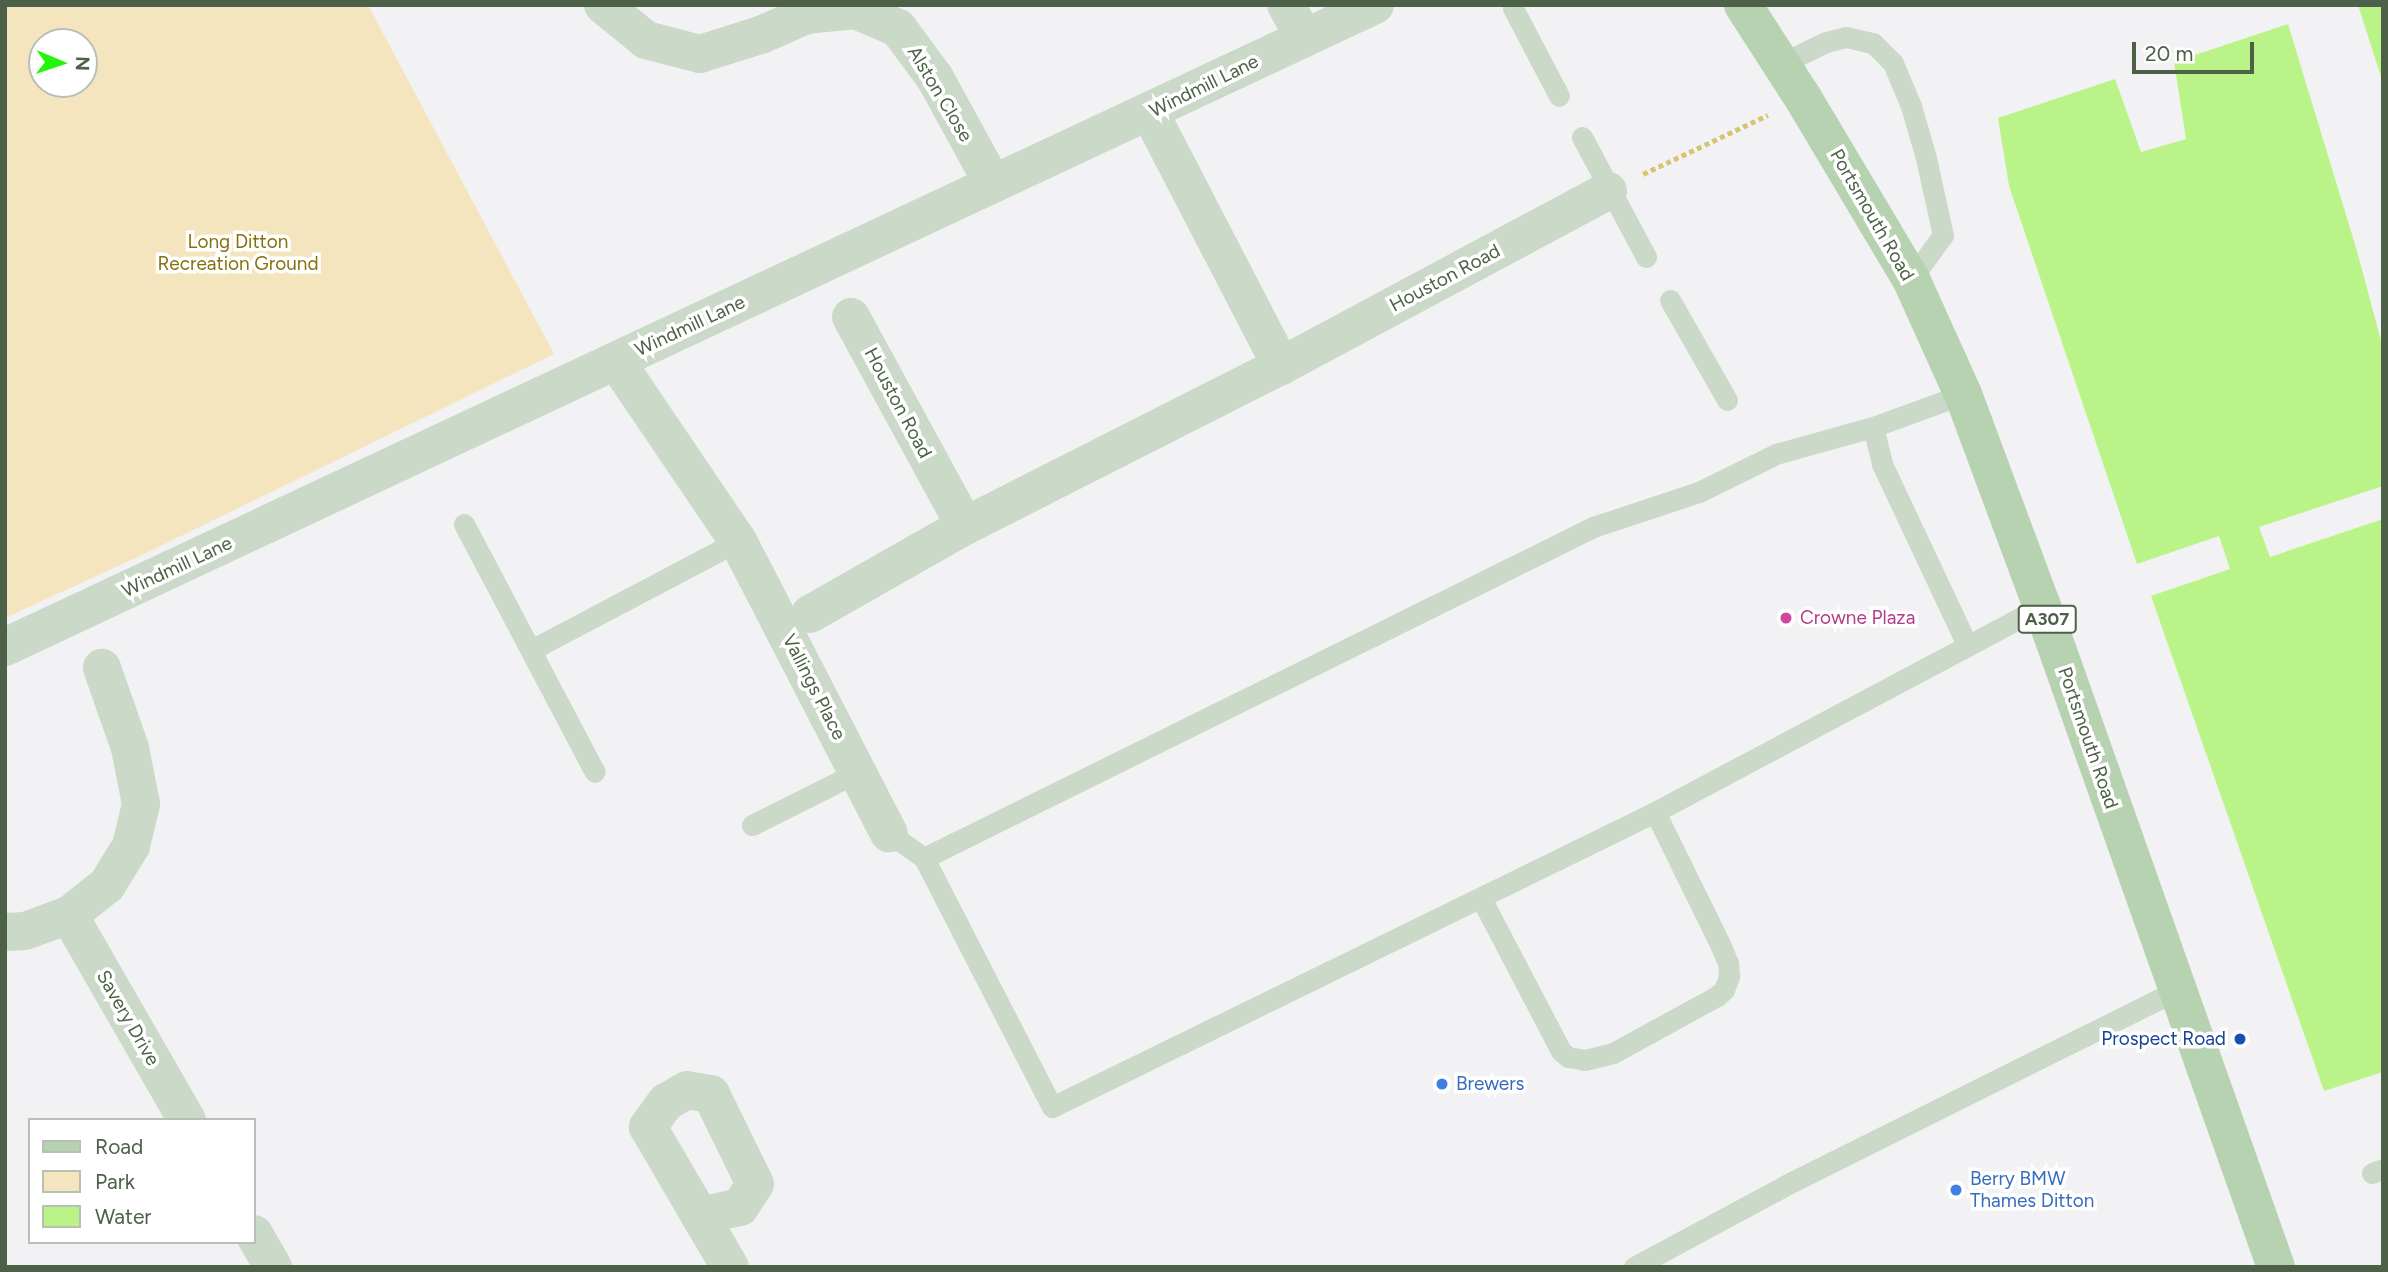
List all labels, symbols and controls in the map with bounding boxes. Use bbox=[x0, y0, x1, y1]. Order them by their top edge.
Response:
north arrow bbox=[28, 28, 98, 98]
scale bar bbox=[2136, 28, 2258, 72]
text: 20 m bbox=[2145, 41, 2193, 66]
street label: Alston Close bbox=[903, 42, 977, 146]
street label: Windmill Lane bbox=[1146, 50, 1262, 122]
text: N bbox=[71, 56, 94, 71]
street label: Portsmouth Road bbox=[1825, 145, 1919, 285]
park label: Long Ditton Recreation Ground bbox=[157, 231, 319, 275]
street label: Houston Road bbox=[1386, 239, 1504, 317]
street label: Windmill Lane bbox=[631, 291, 749, 361]
street label: Houston Road bbox=[859, 344, 937, 462]
street label: Windmill Lane bbox=[118, 532, 236, 602]
road number: A307 bbox=[2017, 604, 2077, 634]
place label: Crowne Plaza bbox=[1800, 607, 1915, 629]
marker: Crowne Plaza bbox=[1778, 610, 1794, 626]
street label: Vallings Place bbox=[778, 630, 850, 744]
street label: Portsmouth Road bbox=[2053, 664, 2123, 812]
street label: Savery Drive bbox=[92, 966, 164, 1070]
place label: Prospect Road bbox=[2101, 1028, 2226, 1050]
marker: Prospect Road bbox=[2232, 1031, 2248, 1047]
place label: Brewers bbox=[1456, 1073, 1524, 1095]
marker: Brewers bbox=[1434, 1076, 1450, 1092]
legend bbox=[28, 1118, 256, 1244]
text: Road bbox=[95, 1134, 143, 1159]
place label: Berry BMW Thames Ditton bbox=[1970, 1168, 2094, 1212]
text: Park bbox=[95, 1169, 135, 1194]
marker: Berry BMW Thames Ditton bbox=[1948, 1182, 1964, 1198]
text: Water bbox=[95, 1204, 151, 1229]

